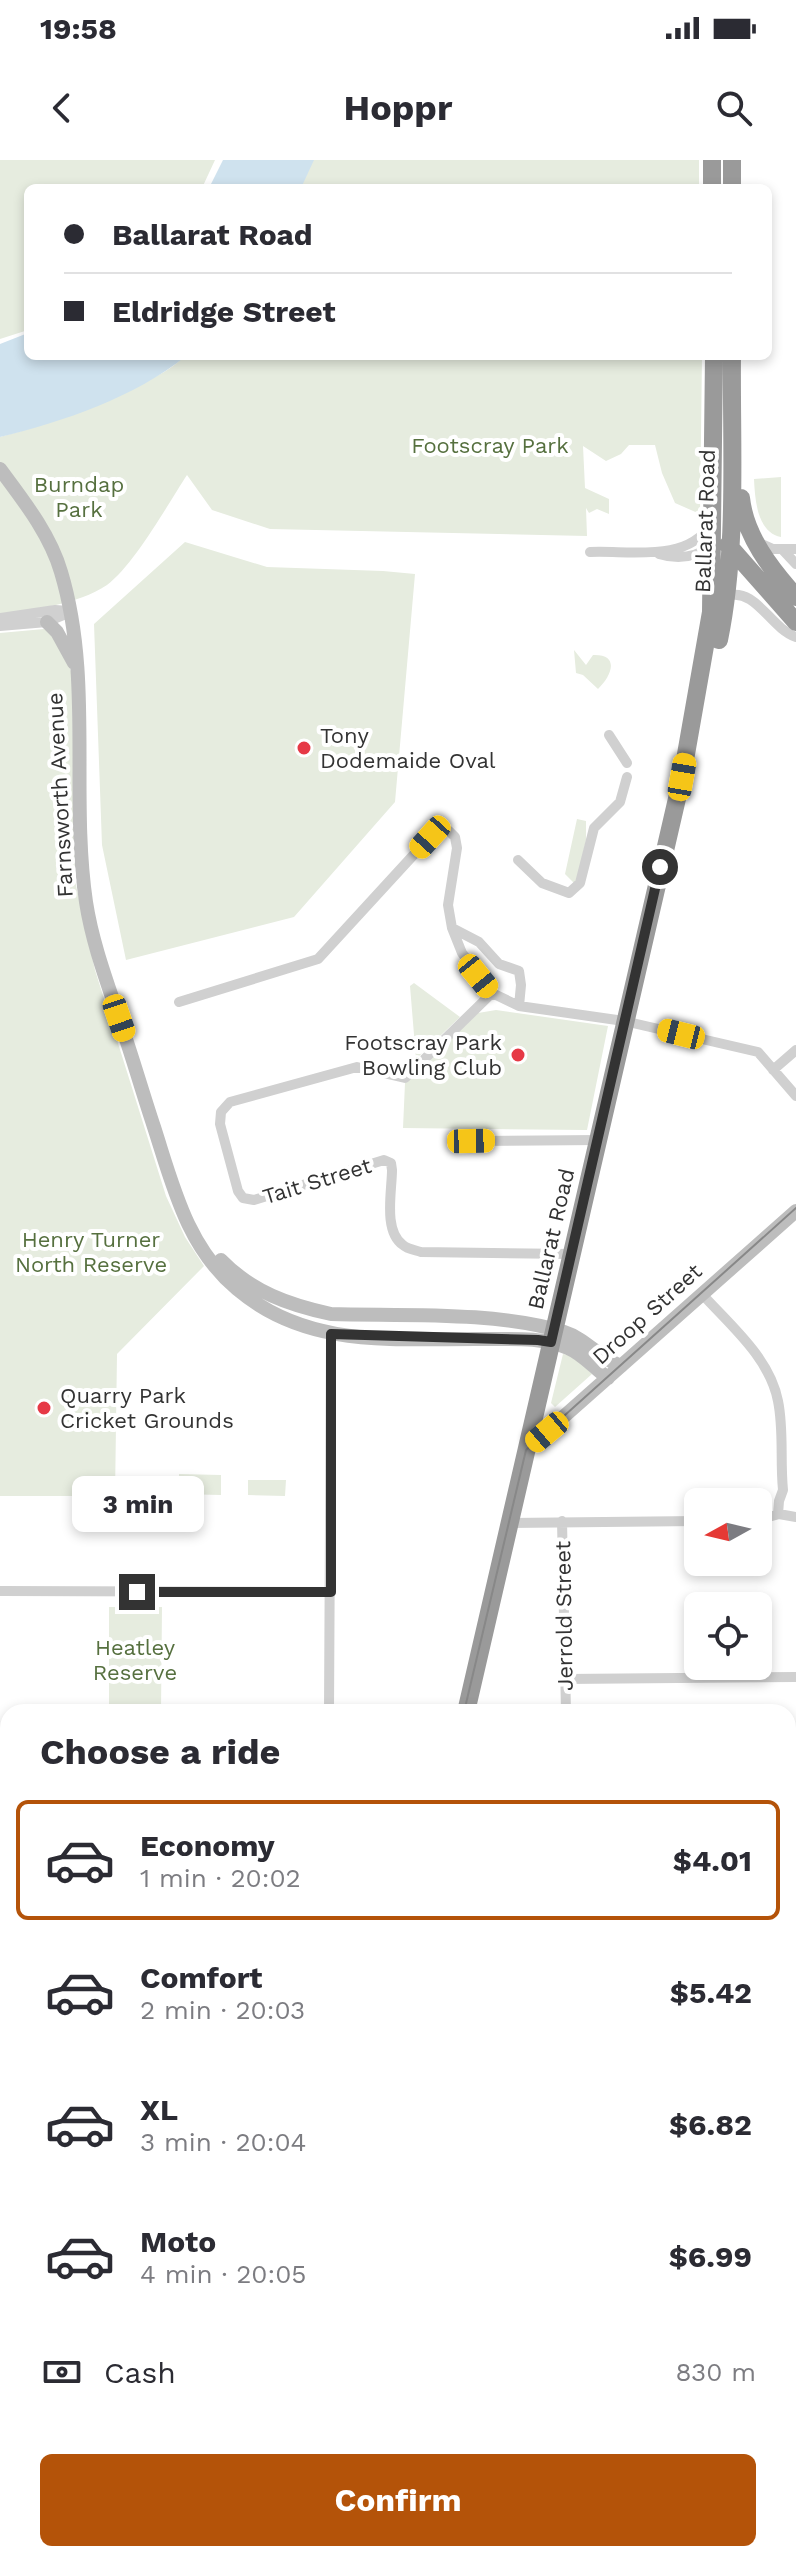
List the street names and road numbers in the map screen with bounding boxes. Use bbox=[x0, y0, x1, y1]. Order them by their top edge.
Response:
street label: Ballarat Road bbox=[690, 449, 720, 593]
street label: Farnsworth Avenue bbox=[42, 692, 78, 898]
street label: Tait Street bbox=[260, 1153, 374, 1209]
street label: Ballarat Road bbox=[523, 1166, 579, 1312]
street label: Droop Street bbox=[587, 1258, 707, 1370]
street label: Jerrold Street bbox=[550, 1541, 578, 1691]

